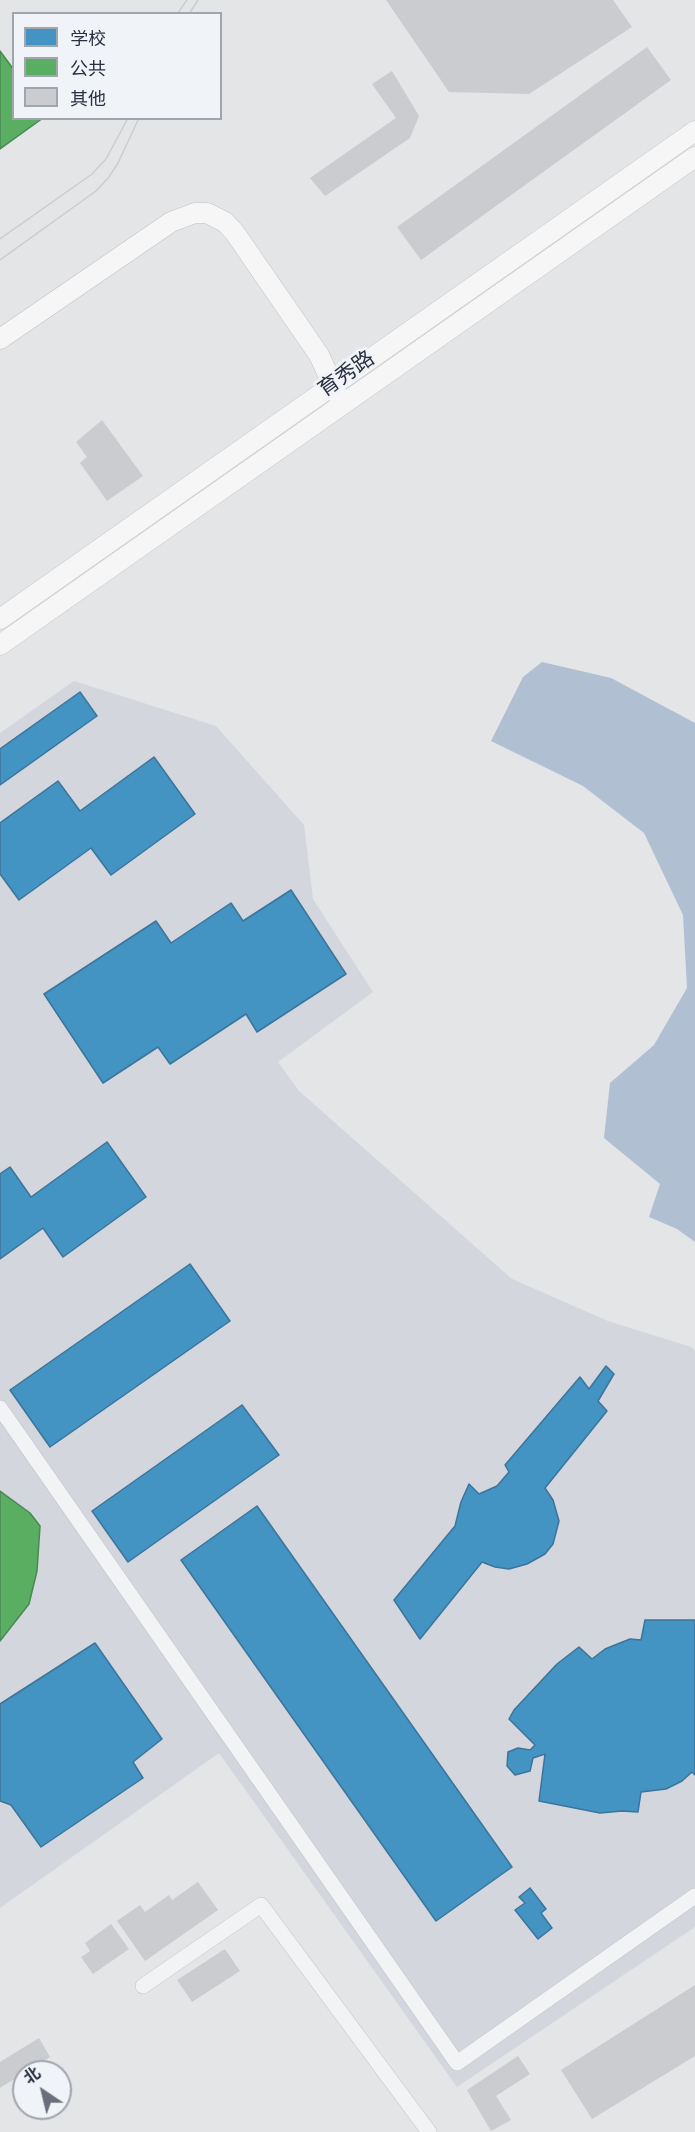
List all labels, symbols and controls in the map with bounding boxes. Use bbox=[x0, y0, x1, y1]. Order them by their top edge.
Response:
legend bbox=[12, 12, 222, 120]
text: 学校 bbox=[70, 29, 106, 50]
text: 公共 bbox=[70, 59, 106, 80]
text: 其他 bbox=[70, 89, 106, 110]
street label: 育秀路 bbox=[314, 347, 380, 403]
north arrow bbox=[12, 2060, 72, 2120]
text: 北 bbox=[21, 2064, 45, 2089]

